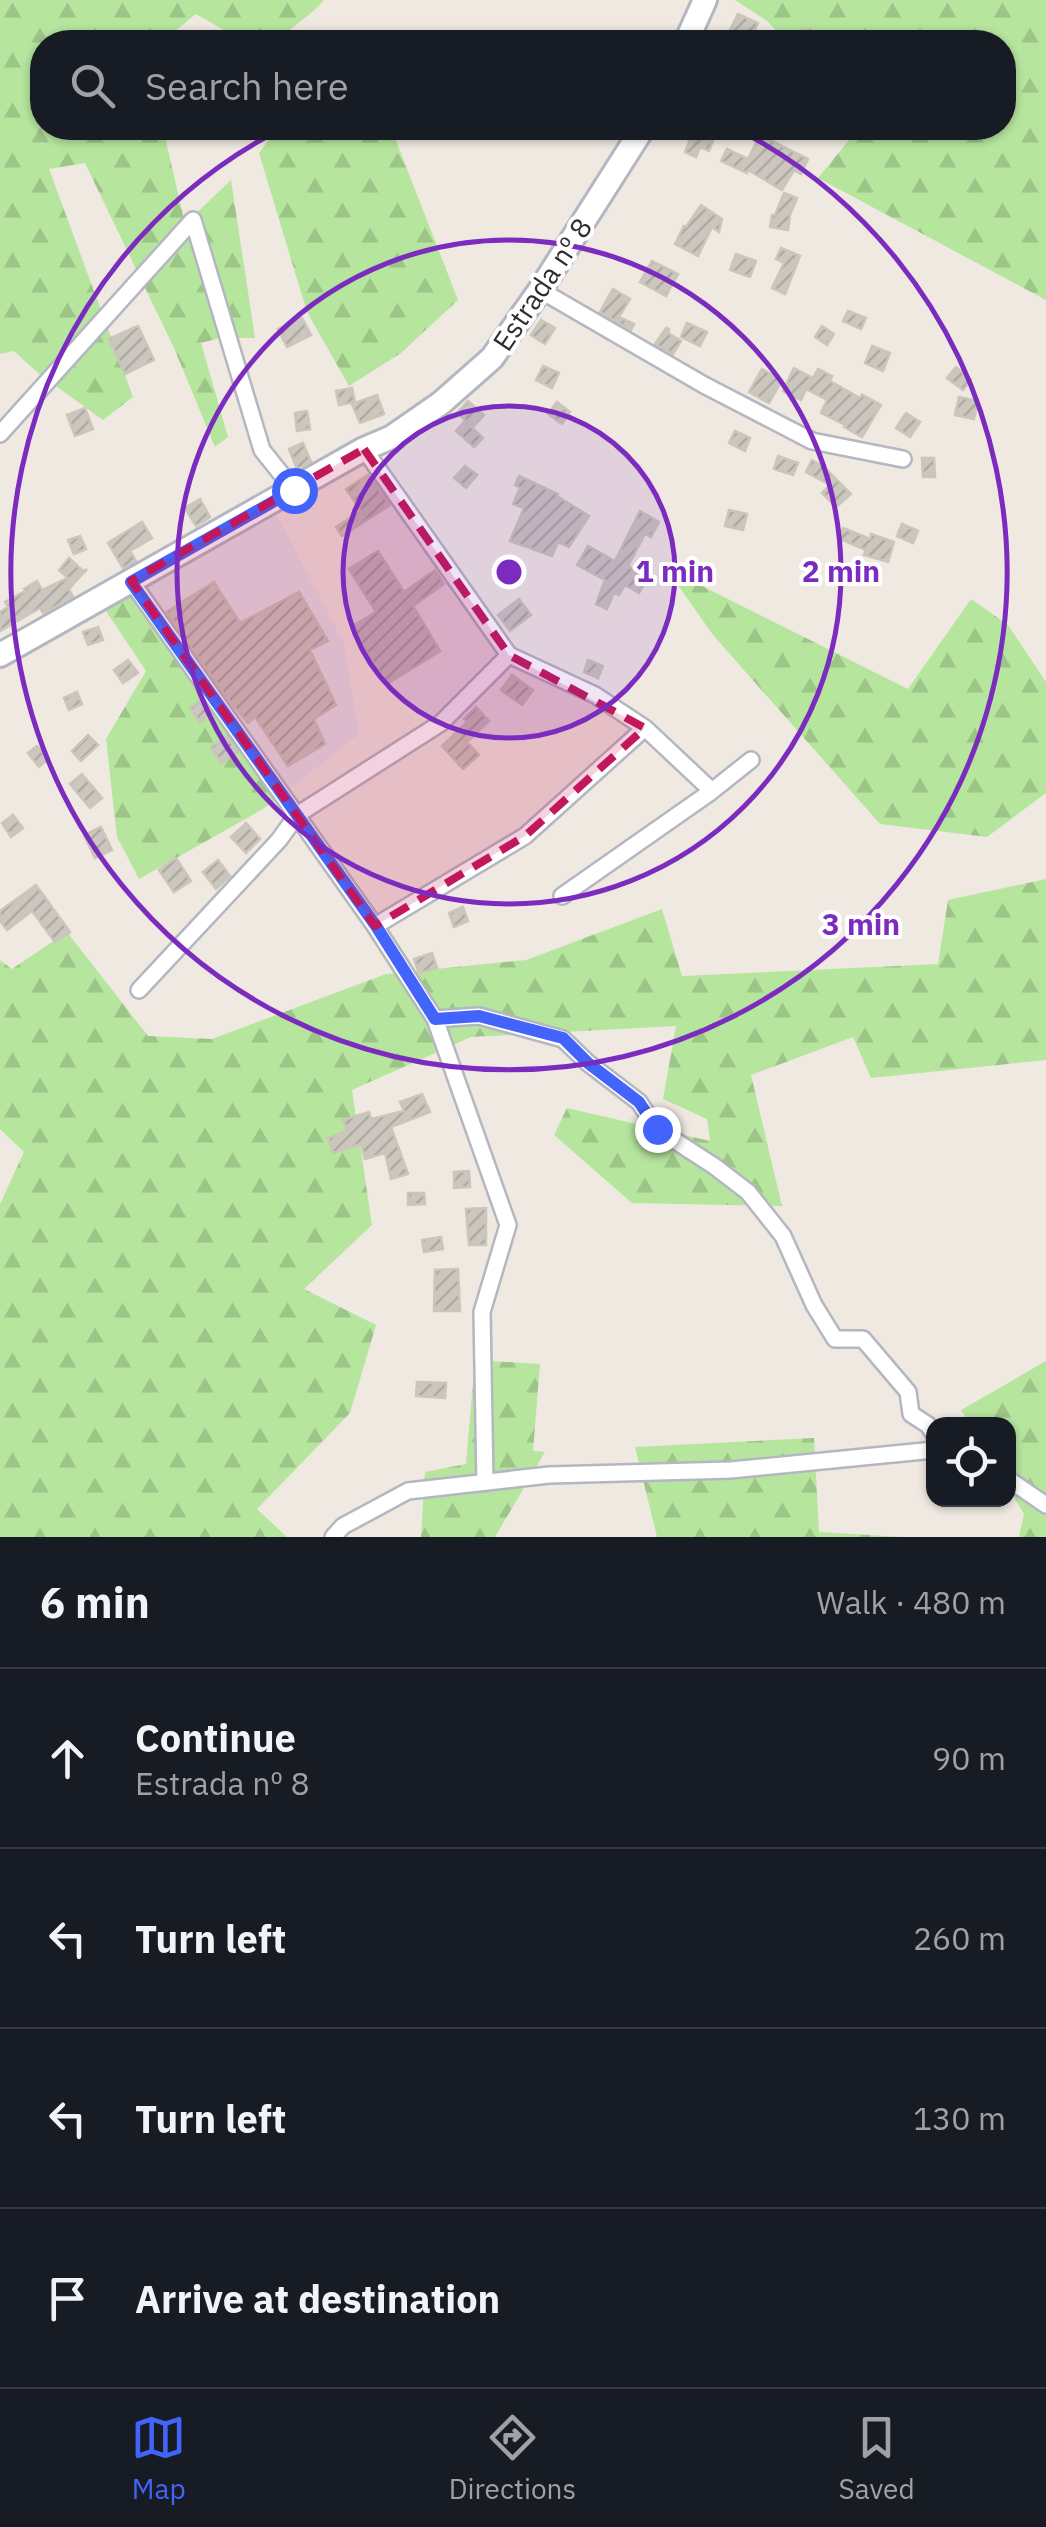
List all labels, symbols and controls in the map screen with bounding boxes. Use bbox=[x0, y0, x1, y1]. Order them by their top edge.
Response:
search box bbox=[30, 30, 1016, 140]
icon: search bbox=[65, 58, 120, 113]
text: Search here bbox=[145, 61, 349, 110]
street label: Estrada nº 8 bbox=[484, 210, 600, 358]
route start bbox=[272, 468, 318, 514]
text: 1 min bbox=[636, 551, 714, 590]
text: 2 min bbox=[802, 551, 880, 590]
centre of rings bbox=[491, 554, 527, 590]
text: 3 min bbox=[822, 904, 900, 943]
route end bbox=[635, 1107, 681, 1153]
map controls bbox=[926, 1417, 1016, 1507]
button: locate bbox=[926, 1417, 1016, 1507]
text: 6 min bbox=[40, 1575, 150, 1630]
text: Walk · 480 m bbox=[817, 1581, 1006, 1623]
text: Continue bbox=[135, 1713, 296, 1762]
icon: ahead bbox=[40, 1731, 95, 1786]
text: 90 m bbox=[932, 1737, 1006, 1779]
text: Estrada nº 8 bbox=[135, 1762, 310, 1804]
icon: left bbox=[40, 1911, 95, 1966]
text: Turn left bbox=[135, 1914, 286, 1963]
text: 260 m bbox=[913, 1917, 1006, 1959]
icon: left bbox=[40, 2091, 95, 2146]
text: Turn left bbox=[135, 2094, 286, 2143]
text: 130 m bbox=[913, 2097, 1006, 2139]
icon: arrive bbox=[40, 2271, 95, 2326]
text: Arrive at destination bbox=[135, 2274, 500, 2323]
tab: Map bbox=[131, 2410, 186, 2507]
tab: Directions bbox=[449, 2410, 576, 2507]
tab: Saved bbox=[839, 2410, 915, 2507]

